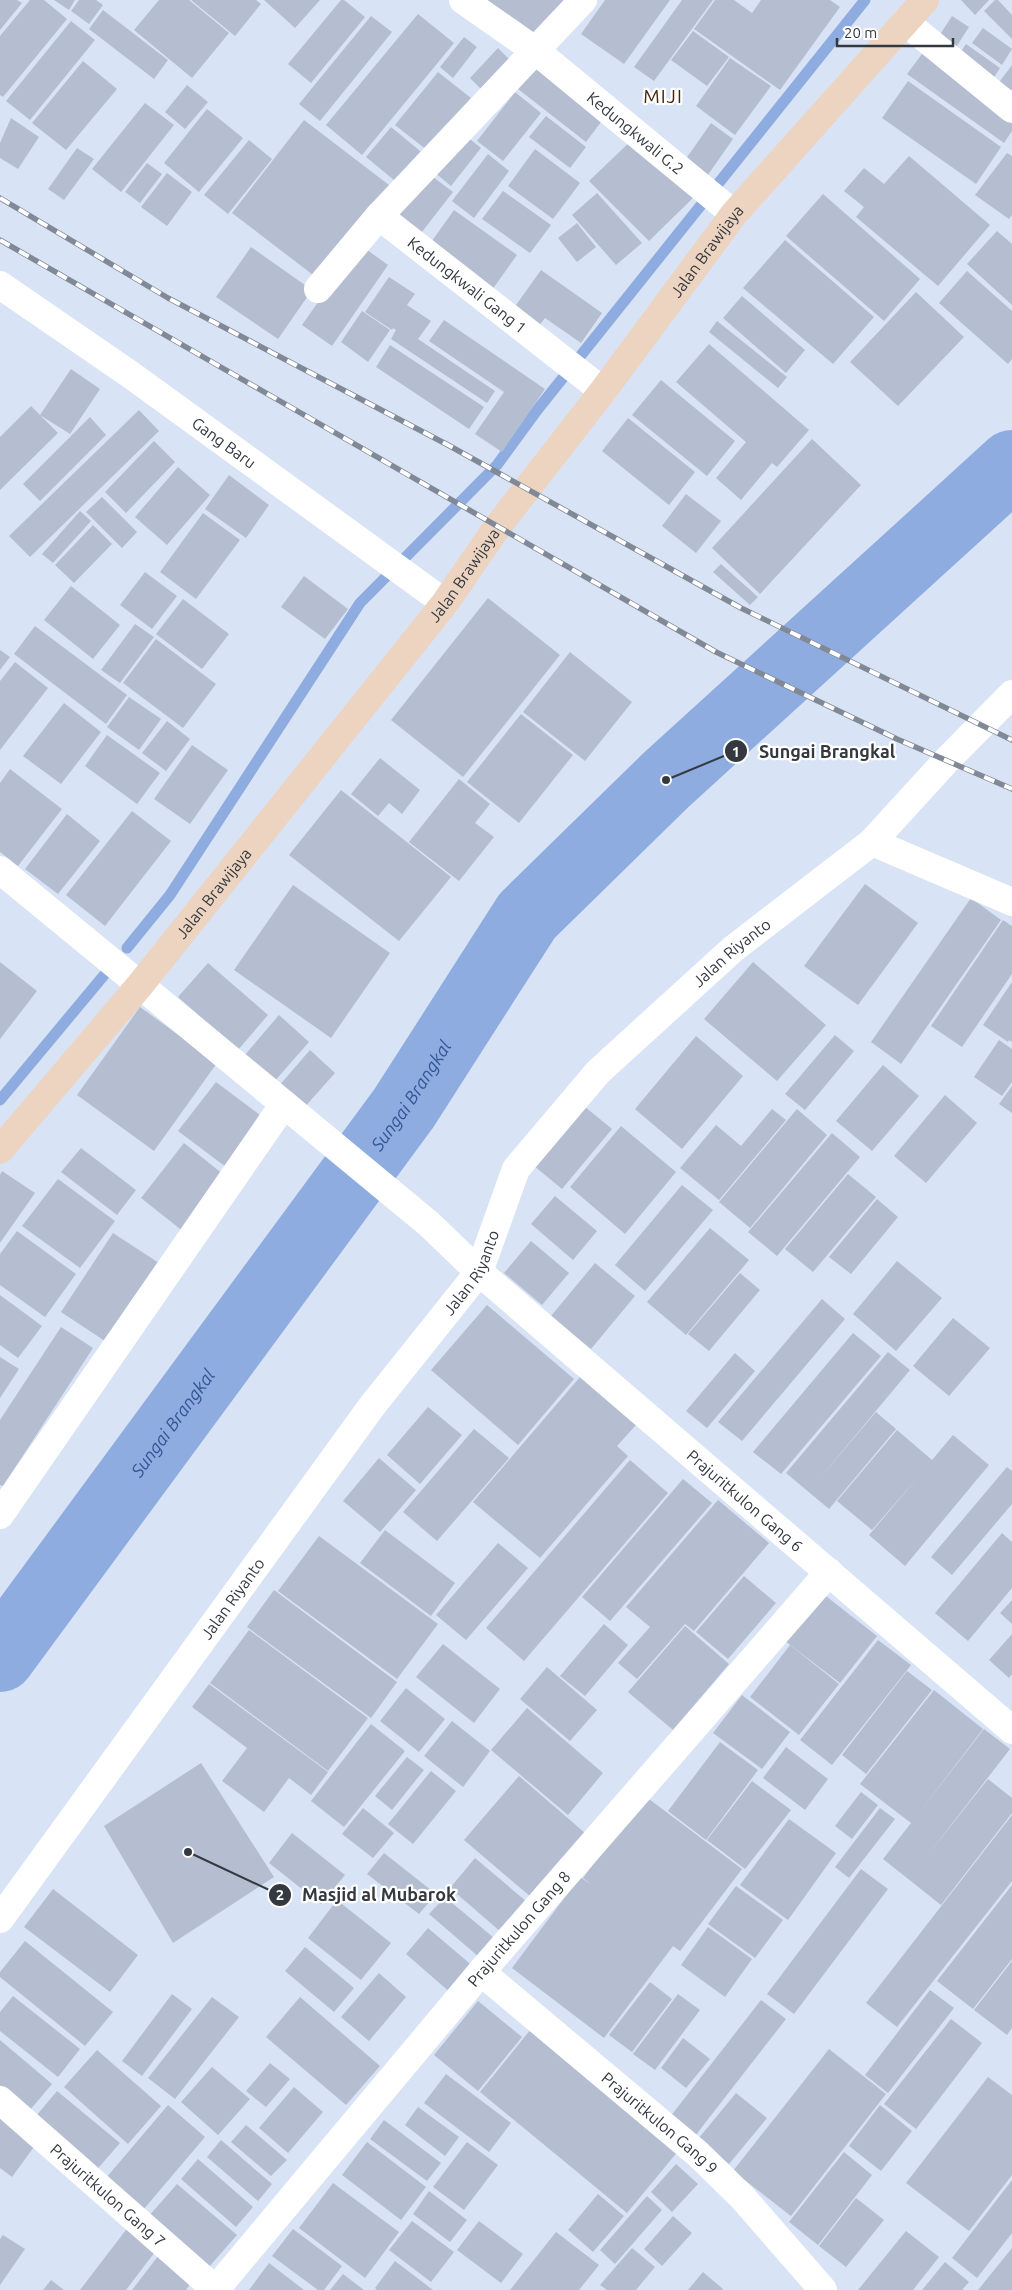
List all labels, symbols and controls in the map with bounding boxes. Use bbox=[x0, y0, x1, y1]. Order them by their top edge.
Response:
scale bar bbox=[837, 15, 953, 47]
text: 20 m bbox=[844, 24, 877, 41]
district label: MIJI bbox=[643, 85, 683, 107]
street label: Kedungkwali G.2 bbox=[584, 88, 687, 178]
street label: Jalan Brawijaya bbox=[667, 201, 747, 301]
street label: Kedungkwali Gang 1 bbox=[404, 233, 530, 337]
street label: Gang Baru bbox=[189, 413, 260, 472]
street label: Jalan Brawijaya bbox=[425, 525, 503, 625]
callout: Sungai Brangkal bbox=[724, 735, 905, 768]
text: Sungai Brangkal bbox=[759, 741, 896, 761]
text: 1 bbox=[732, 743, 740, 760]
street label: Jalan Brawijaya bbox=[172, 844, 255, 942]
street label: Jalan Riyanto bbox=[689, 915, 774, 990]
water label: Sungai Brangkal bbox=[366, 1037, 455, 1155]
street label: Jalan Riyanto bbox=[439, 1228, 502, 1318]
water label: Sungai Brangkal bbox=[126, 1365, 219, 1481]
street label: Prajuritkulon Gang 6 bbox=[683, 1446, 806, 1555]
street label: Jalan Riyanto bbox=[197, 1554, 268, 1643]
street label: Prajuritkulon Gang 8 bbox=[464, 1867, 574, 1990]
callout: Masjid al Mubarok bbox=[267, 1878, 466, 1911]
text: Masjid al Mubarok bbox=[302, 1884, 456, 1904]
text: 2 bbox=[276, 1886, 284, 1903]
street label: Prajuritkulon Gang 9 bbox=[598, 2068, 722, 2177]
street label: Prajuritkulon Gang 7 bbox=[47, 2140, 169, 2250]

